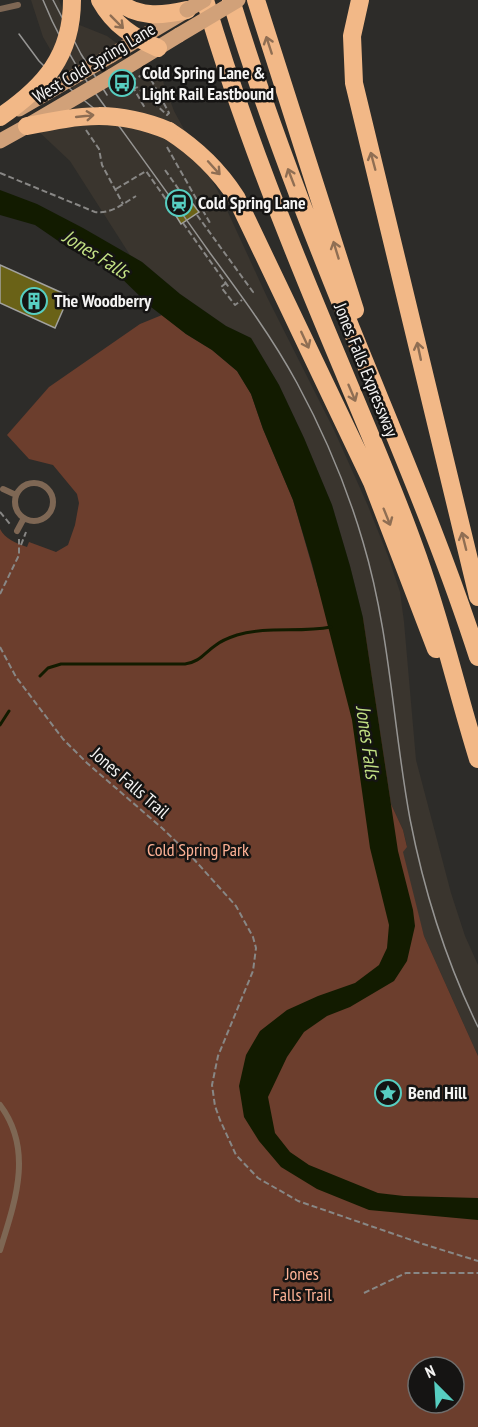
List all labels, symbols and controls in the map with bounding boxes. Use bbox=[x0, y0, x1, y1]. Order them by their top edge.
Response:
one-way arrow bbox=[109, 15, 124, 30]
street label: West Cold Spring Lane bbox=[28, 17, 159, 108]
one-way arrow bbox=[263, 36, 274, 55]
place label: Cold Spring Lane & Light Rail Eastbound bbox=[142, 61, 274, 105]
bus stop icon: Cold Spring Lane & Light Rail Eastbound bbox=[107, 68, 137, 98]
one-way arrow bbox=[74, 110, 94, 121]
one-way arrow bbox=[367, 152, 378, 171]
one-way arrow bbox=[207, 160, 221, 175]
one-way arrow bbox=[285, 169, 296, 187]
station icon: Cold Spring Lane bbox=[164, 188, 194, 218]
place label: Cold Spring Lane bbox=[198, 191, 306, 214]
water label: Jones Falls bbox=[57, 223, 136, 286]
one-way arrow bbox=[330, 241, 341, 260]
building icon: The Woodberry bbox=[19, 286, 49, 316]
place label: The Woodberry bbox=[54, 289, 152, 312]
street label: Jones Falls Expressway bbox=[329, 299, 404, 440]
one-way arrow bbox=[299, 331, 311, 349]
one-way arrow bbox=[413, 342, 424, 361]
one-way arrow bbox=[347, 383, 358, 402]
one-way arrow bbox=[382, 507, 393, 526]
one-way arrow bbox=[458, 531, 470, 550]
water label: Jones Falls bbox=[350, 703, 386, 783]
street label: Jones Falls Trail bbox=[86, 742, 175, 823]
park label: Cold Spring Park bbox=[147, 838, 249, 861]
place icon: Bend Hill bbox=[373, 1078, 403, 1108]
place label: Bend Hill bbox=[408, 1081, 467, 1104]
park label: Jones Falls Trail bbox=[272, 1262, 332, 1306]
north arrow bbox=[406, 1355, 466, 1415]
text: N bbox=[422, 1360, 438, 1382]

